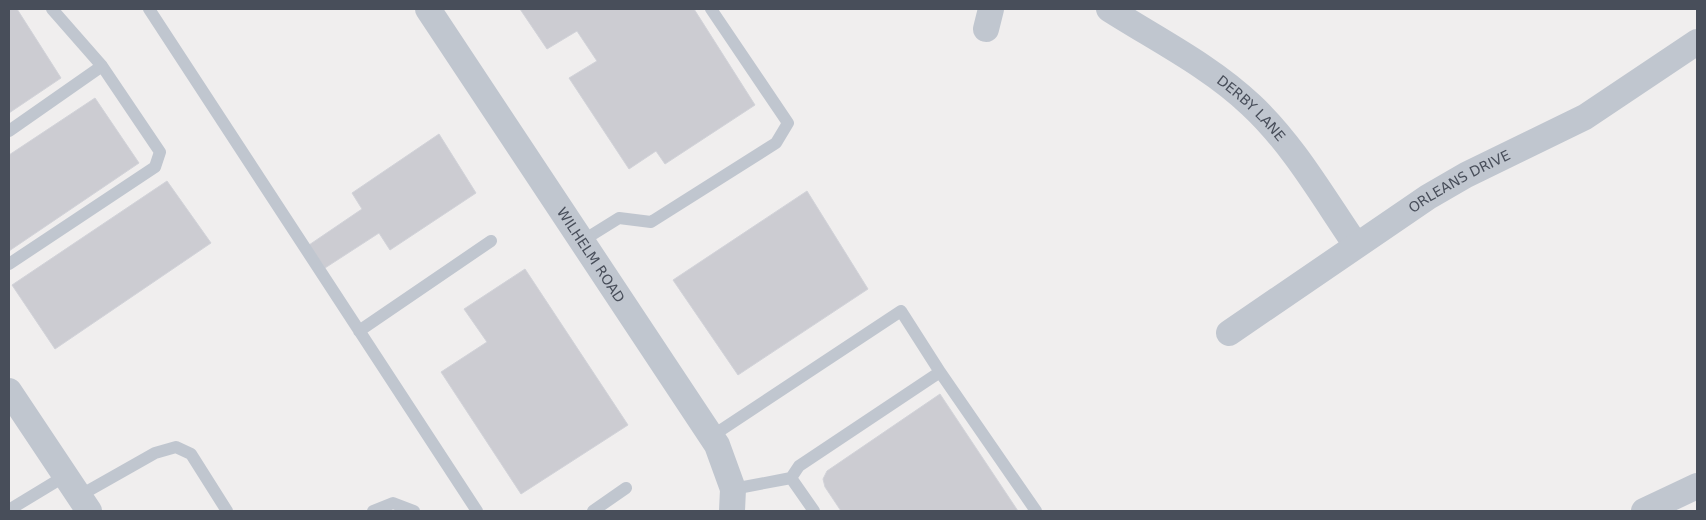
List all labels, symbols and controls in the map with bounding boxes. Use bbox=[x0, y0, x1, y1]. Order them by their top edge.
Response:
street label: DERBY LANE bbox=[1214, 72, 1289, 144]
street label: ORLEANS DRIVE bbox=[1405, 147, 1513, 216]
street label: WILHELM ROAD bbox=[554, 204, 628, 305]

